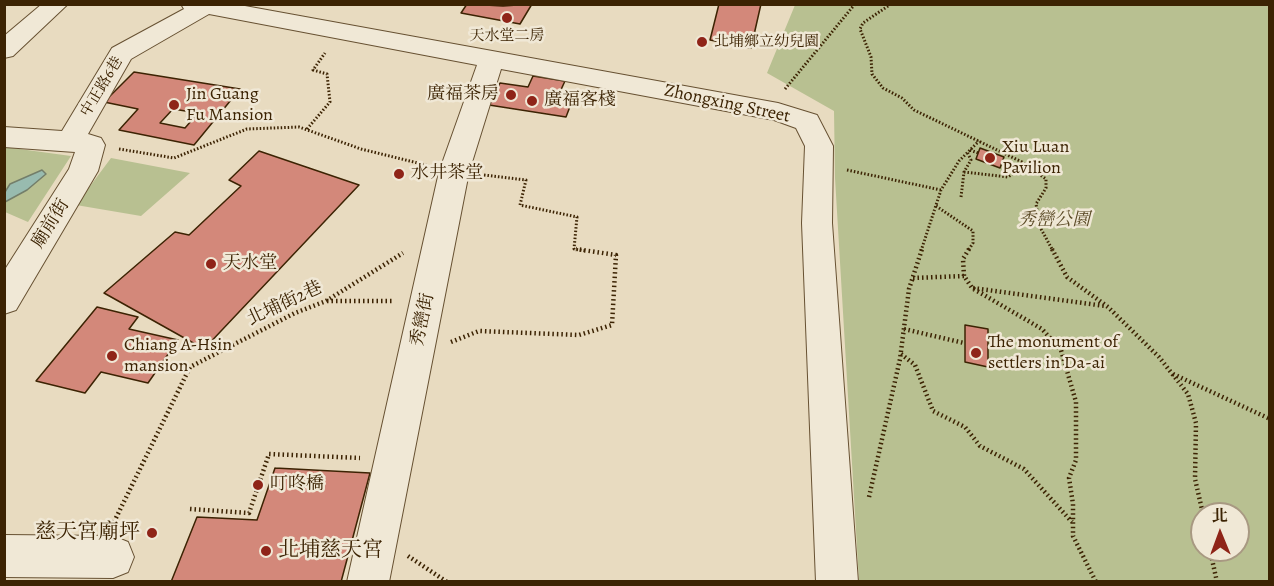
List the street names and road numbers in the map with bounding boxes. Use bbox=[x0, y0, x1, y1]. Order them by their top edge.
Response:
street label: 中正路6巷 bbox=[77, 54, 127, 120]
street label: Zhongxing Street bbox=[662, 80, 792, 128]
street label: 廟前街 bbox=[28, 195, 74, 253]
street label: 北埔街2巷 bbox=[244, 277, 326, 331]
street label: 秀巒街 bbox=[407, 291, 439, 349]

